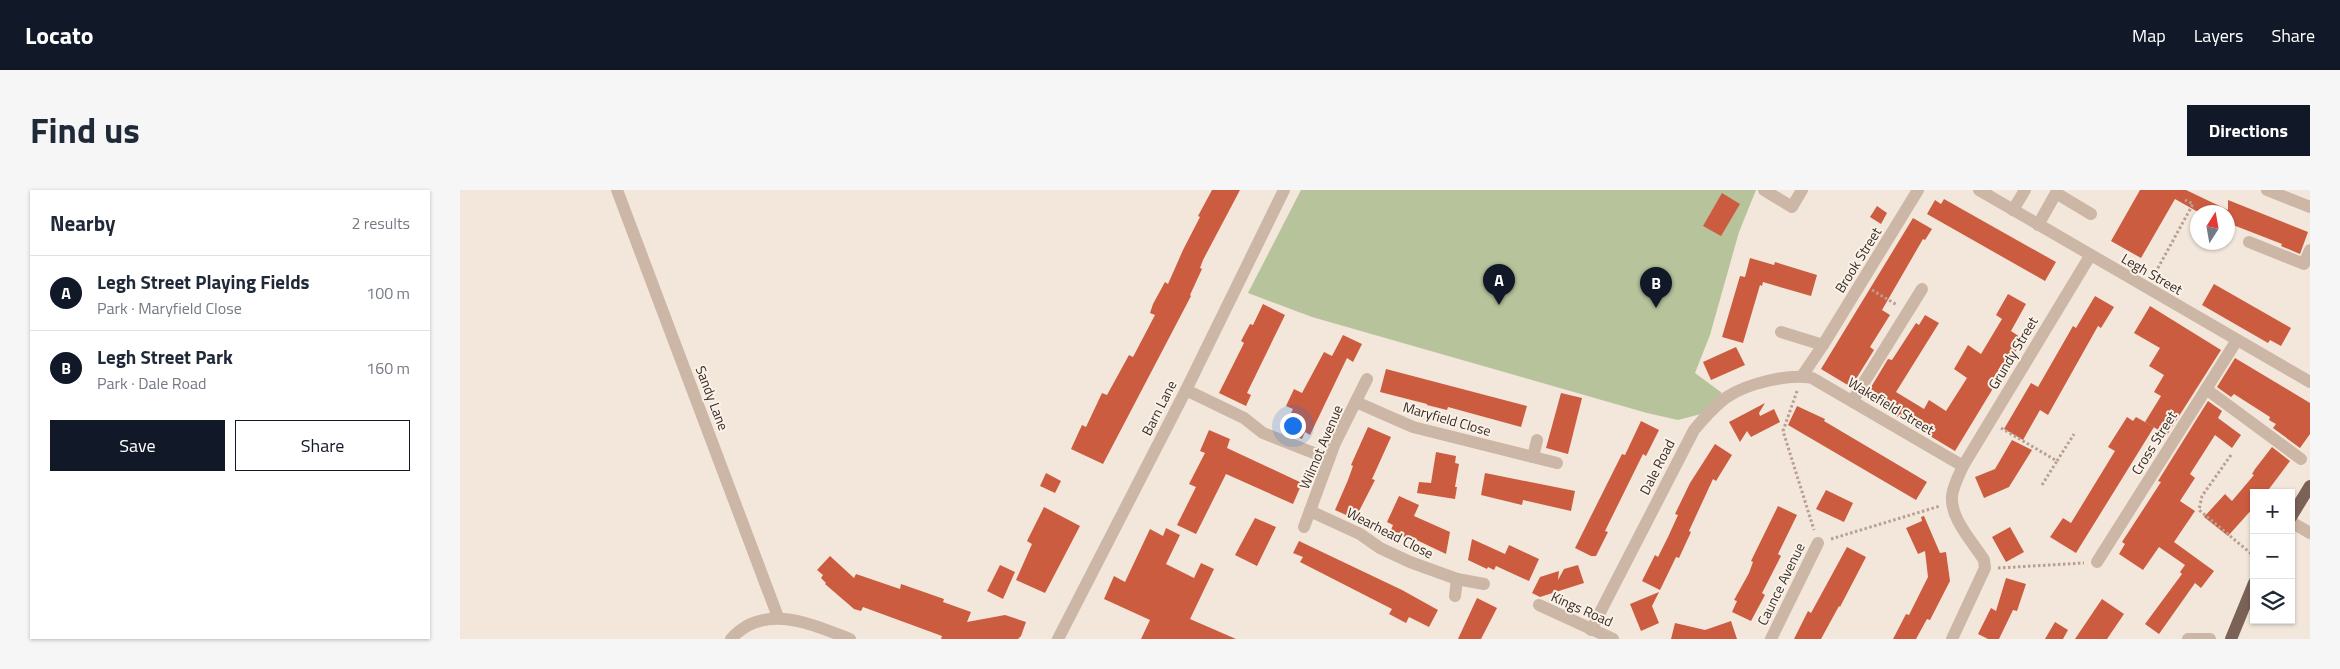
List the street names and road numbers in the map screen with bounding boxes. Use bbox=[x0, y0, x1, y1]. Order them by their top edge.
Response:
street label: Brook Street bbox=[1829, 223, 1886, 297]
street label: Legh Street bbox=[2118, 248, 2187, 300]
street label: Grundy Street bbox=[1983, 312, 2043, 393]
street label: Sandy Lane bbox=[691, 362, 734, 433]
street label: Wakefield Street bbox=[1844, 371, 1938, 440]
street label: Barn Lane bbox=[1136, 377, 1181, 439]
street label: Maryfield Close bbox=[1401, 396, 1494, 441]
street label: Wilmot Avenue bbox=[1293, 401, 1348, 492]
street label: Cross Street bbox=[2126, 407, 2182, 479]
street label: Dale Road bbox=[1634, 435, 1679, 498]
street label: Wearhead Close bbox=[1343, 502, 1437, 563]
street label: Caunce Avenue bbox=[1751, 539, 1810, 629]
street label: Kings Road bbox=[1548, 586, 1616, 631]

